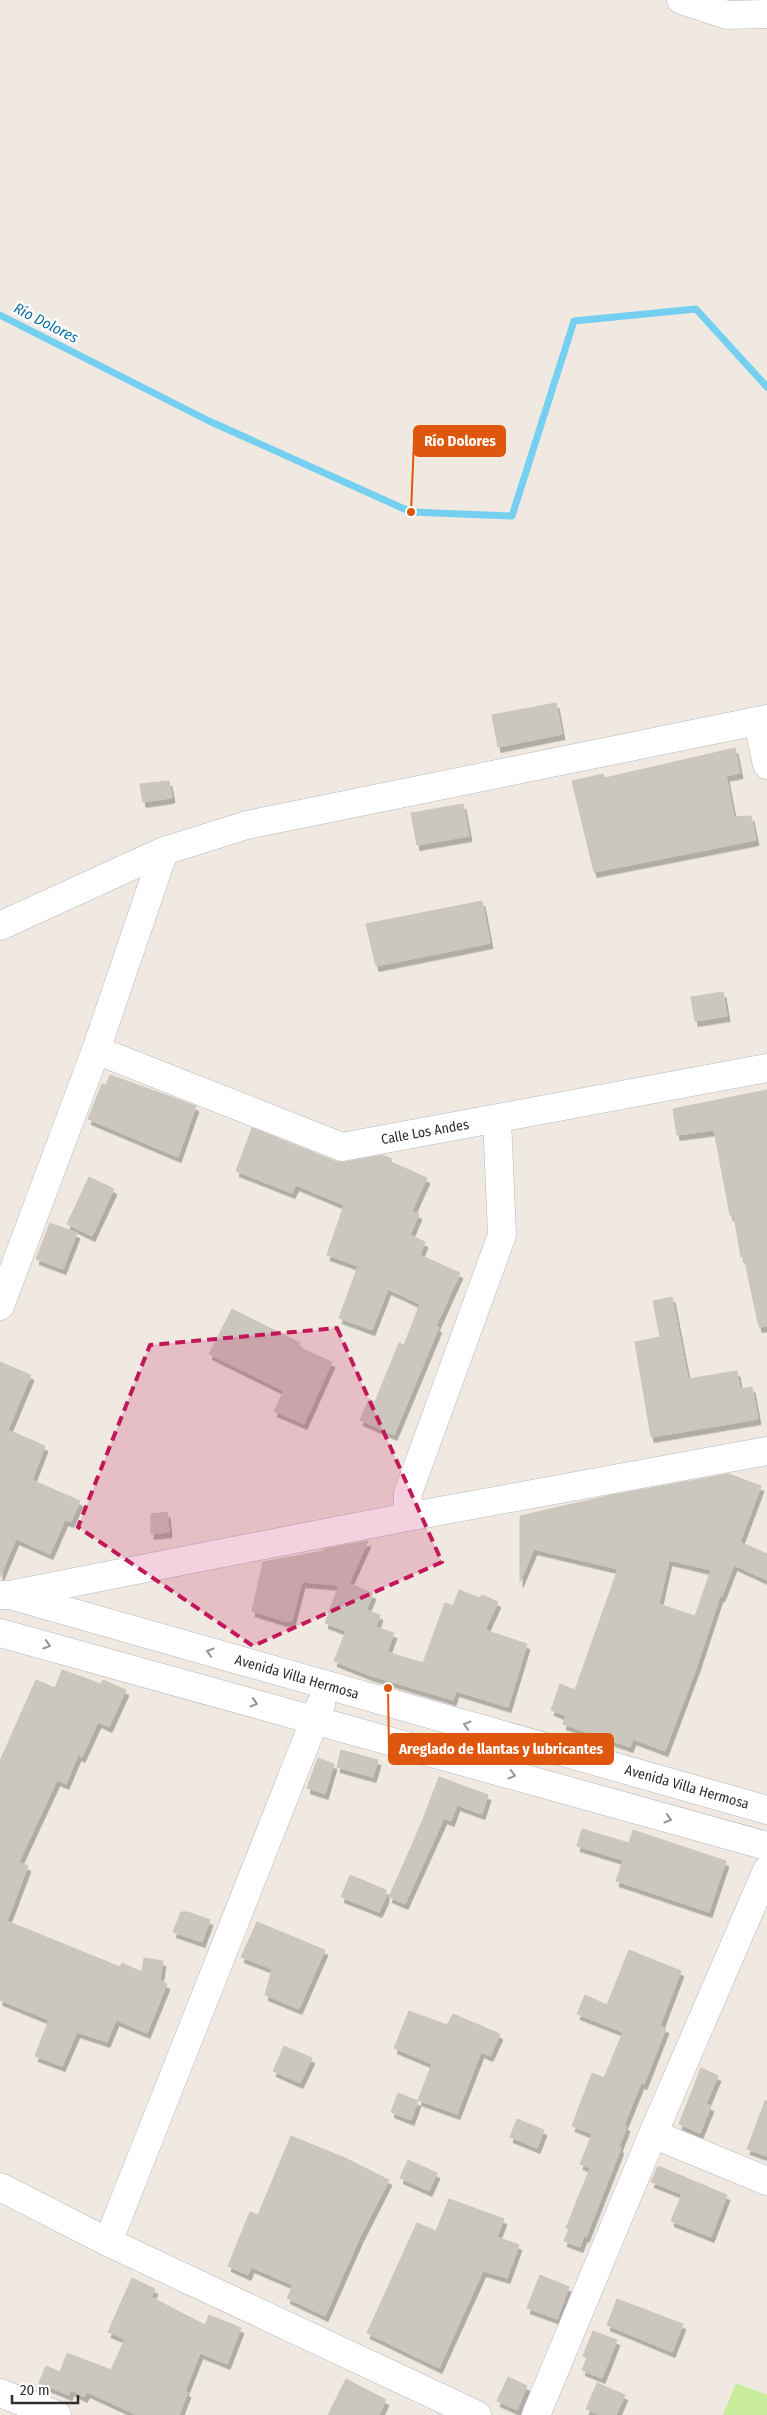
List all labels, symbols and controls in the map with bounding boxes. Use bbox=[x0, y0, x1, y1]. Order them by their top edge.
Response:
water label: Río Dolores bbox=[11, 299, 82, 347]
callout: Río Dolores bbox=[414, 426, 505, 456]
text: Río Dolores bbox=[424, 432, 496, 450]
street label: Calle Los Andes bbox=[380, 1116, 470, 1148]
one-way arrow bbox=[43, 1639, 51, 1649]
one-way arrow bbox=[206, 1648, 215, 1658]
street label: Avenida Villa Hermosa bbox=[233, 1651, 361, 1703]
one-way arrow bbox=[250, 1697, 259, 1708]
one-way arrow bbox=[464, 1721, 472, 1731]
callout: Areglado de llantas y lubricantes bbox=[389, 1734, 613, 1764]
text: Areglado de llantas y lubricantes bbox=[398, 1740, 603, 1758]
street label: Avenida Villa Hermosa bbox=[623, 1761, 751, 1813]
one-way arrow bbox=[507, 1770, 515, 1780]
one-way arrow bbox=[664, 1813, 673, 1824]
scale bar bbox=[12, 2372, 79, 2404]
text: 20 m bbox=[20, 2381, 50, 2399]

